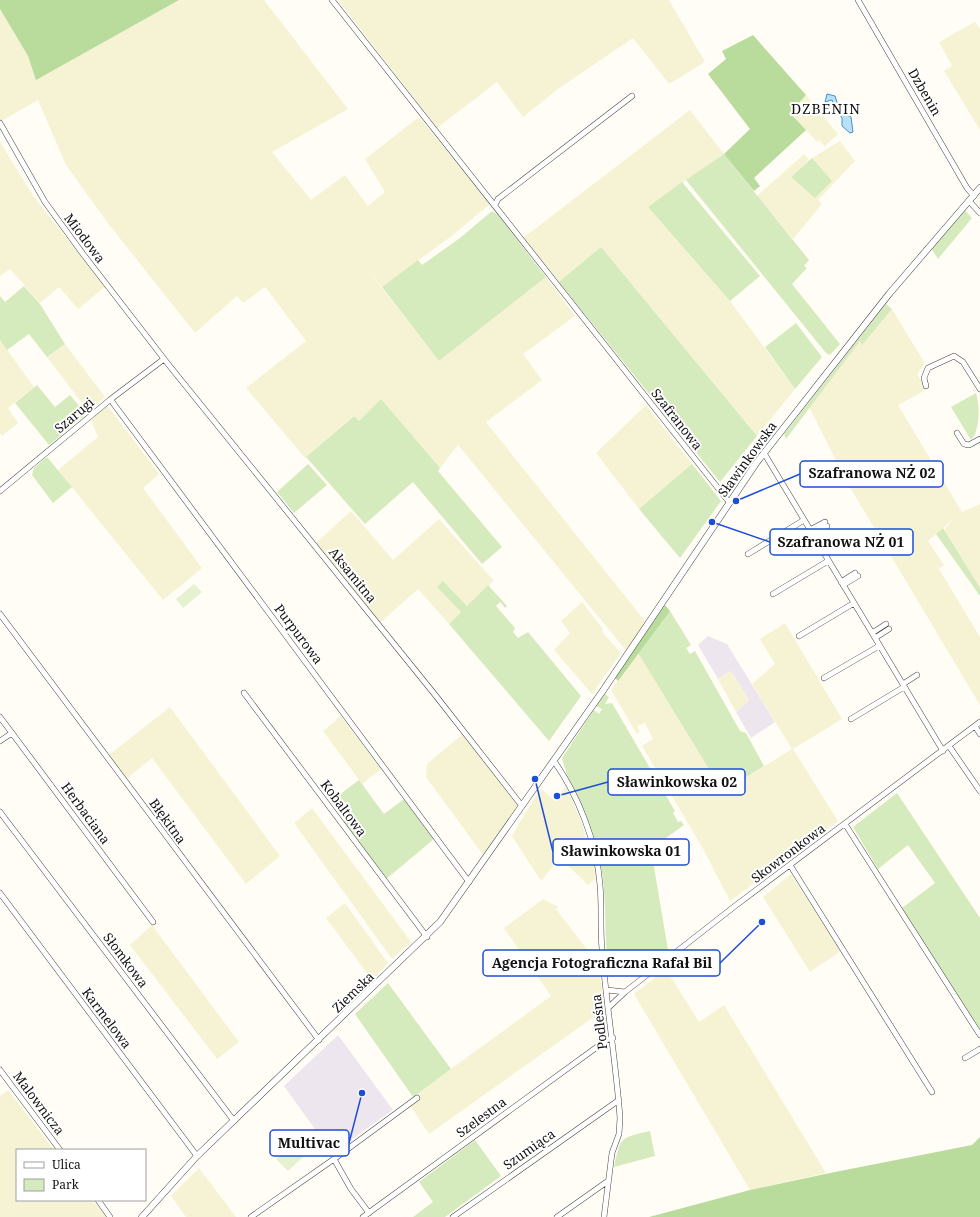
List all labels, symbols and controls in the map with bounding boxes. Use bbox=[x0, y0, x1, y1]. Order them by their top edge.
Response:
street label: Dzbenin bbox=[904, 65, 946, 120]
district label: DZBENIN bbox=[791, 99, 861, 118]
street label: Miodowa bbox=[60, 209, 110, 267]
street label: Szafranowa bbox=[647, 385, 707, 453]
street label: Szarugi bbox=[50, 393, 98, 437]
street label: Sławinkowska bbox=[714, 418, 780, 500]
callout: Szafranowa NŻ 02 bbox=[800, 461, 943, 487]
text: Szafranowa NŻ 02 bbox=[809, 463, 936, 482]
callout: Szafranowa NŻ 01 bbox=[770, 529, 913, 555]
text: Szafranowa NŻ 01 bbox=[778, 532, 905, 551]
street label: Aksamitna bbox=[325, 543, 381, 607]
street label: Purpurowa bbox=[271, 600, 327, 668]
callout: Sławinkowska 02 bbox=[608, 769, 745, 795]
text: Sławinkowska 02 bbox=[617, 772, 737, 791]
street label: Kobaltowa bbox=[317, 776, 371, 840]
street label: Herbaciana bbox=[57, 778, 115, 848]
street label: Błękitna bbox=[146, 795, 190, 847]
street label: Skowronkowa bbox=[747, 819, 829, 887]
callout: Sławinkowska 01 bbox=[553, 839, 689, 865]
text: Sławinkowska 01 bbox=[561, 841, 681, 860]
street label: Słomkowa bbox=[99, 929, 153, 991]
callout: Agencja Fotograficzna Rafał Bil bbox=[483, 950, 720, 976]
text: Agencja Fotograficzna Rafał Bil bbox=[492, 953, 712, 972]
street label: Ziemska bbox=[328, 968, 378, 1016]
street label: Karmelowa bbox=[78, 984, 136, 1052]
street label: Podleśna bbox=[587, 993, 611, 1051]
street label: Malownicza bbox=[9, 1068, 69, 1138]
street label: Szelestna bbox=[452, 1093, 510, 1141]
street label: Szumiąca bbox=[499, 1125, 559, 1173]
callout: Multivac bbox=[270, 1130, 349, 1156]
text: Multivac bbox=[278, 1133, 340, 1152]
legend bbox=[16, 1149, 146, 1201]
text: Ulica bbox=[52, 1156, 81, 1173]
text: Park bbox=[52, 1176, 80, 1193]

